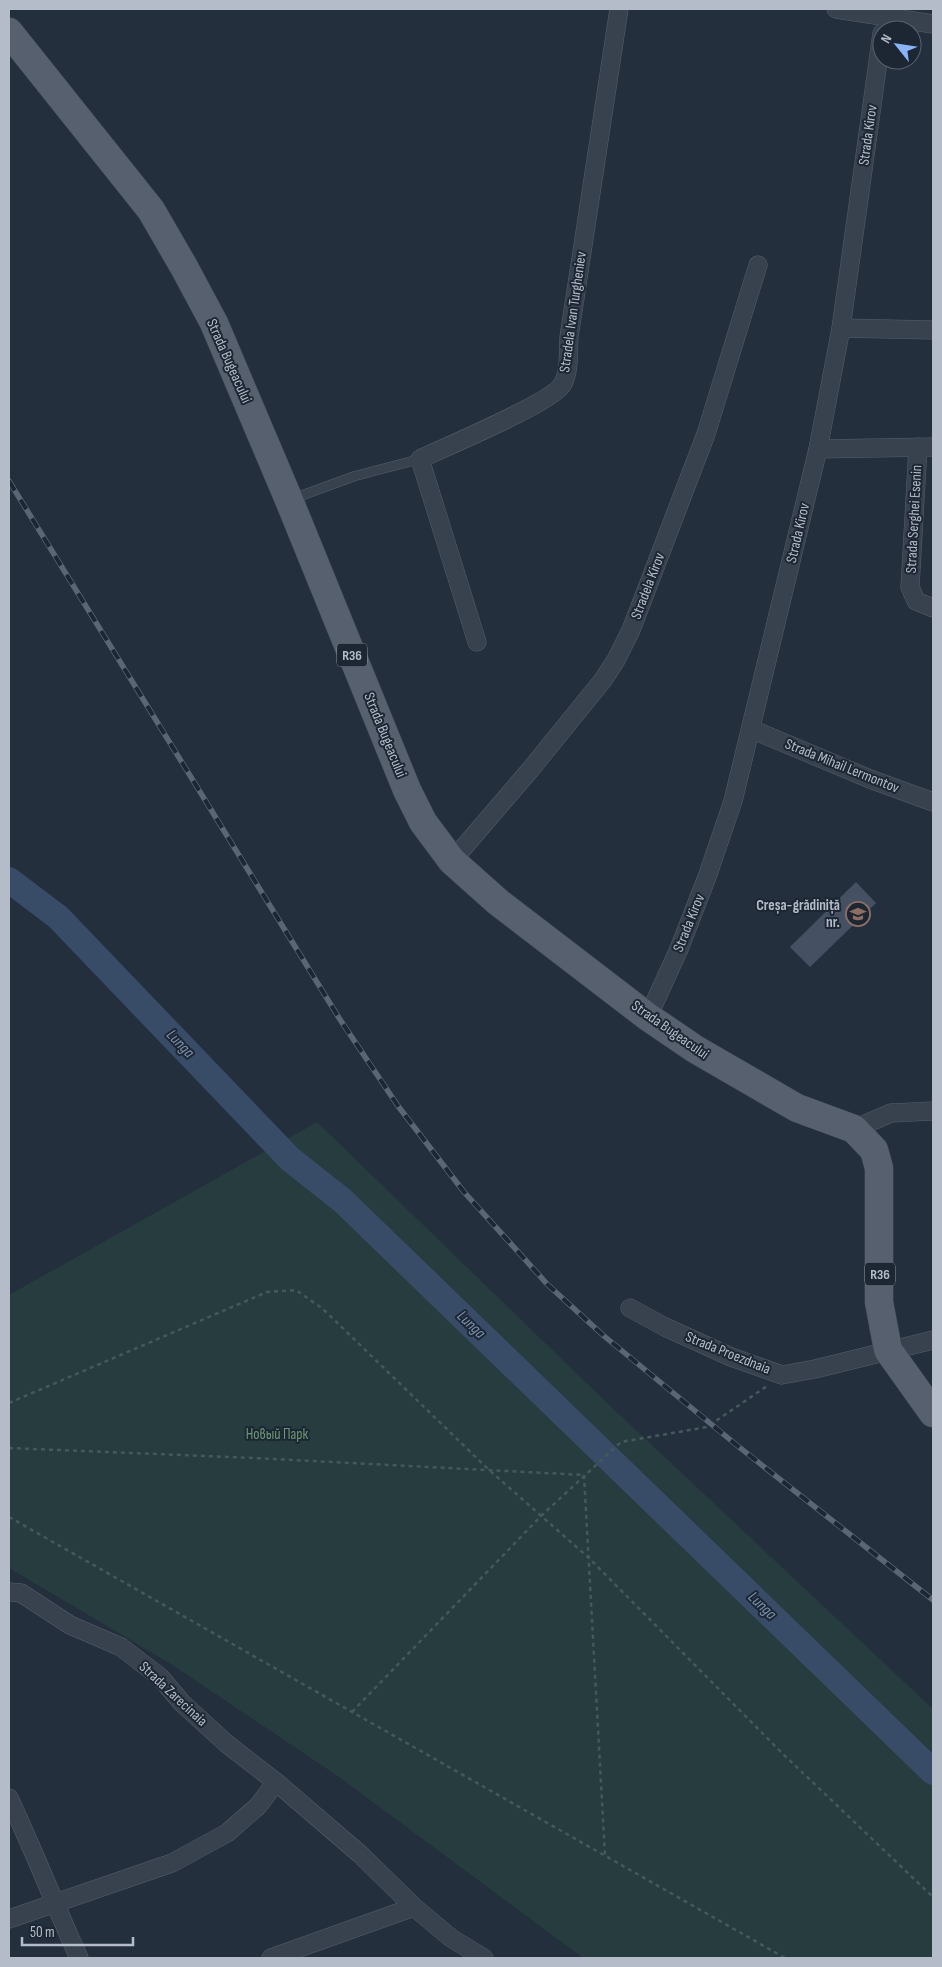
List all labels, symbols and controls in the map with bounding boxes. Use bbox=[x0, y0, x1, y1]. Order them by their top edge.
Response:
north arrow bbox=[872, 20, 922, 70]
text: N bbox=[877, 31, 895, 46]
street label: Strada Kirov bbox=[854, 103, 882, 166]
street label: Stradela Ivan Turgheniev bbox=[555, 250, 591, 374]
street label: Strada Bugeacului bbox=[202, 316, 256, 406]
street label: Strada Serghei Esenin bbox=[902, 464, 926, 574]
street label: Strada Kirov bbox=[782, 501, 814, 565]
street label: Stradela Kirov bbox=[627, 550, 669, 622]
road number: R36 bbox=[337, 644, 367, 666]
street label: Strada Bugeacului bbox=[359, 690, 411, 780]
street label: Strada Mihail Lermontov bbox=[782, 734, 902, 798]
street label: Strada Kirov bbox=[669, 891, 709, 955]
place label: Creșa-grădiniță nr. bbox=[756, 896, 840, 932]
school or university icon: Creșa-grădiniță nr. bbox=[845, 901, 871, 927]
street label: Strada Bugeacului bbox=[628, 996, 713, 1064]
water label: Lunga bbox=[162, 1026, 198, 1062]
road number: R36 bbox=[865, 1262, 895, 1286]
water label: Lunga bbox=[453, 1307, 489, 1343]
street label: Strada Proezdnaia bbox=[683, 1327, 774, 1379]
park label: Новый Парк bbox=[246, 1425, 309, 1444]
water label: Lunga bbox=[744, 1588, 780, 1624]
street label: Strada Zarecinaia bbox=[135, 1657, 211, 1731]
scale bar bbox=[22, 1914, 134, 1946]
text: 50 m bbox=[30, 1923, 55, 1942]

